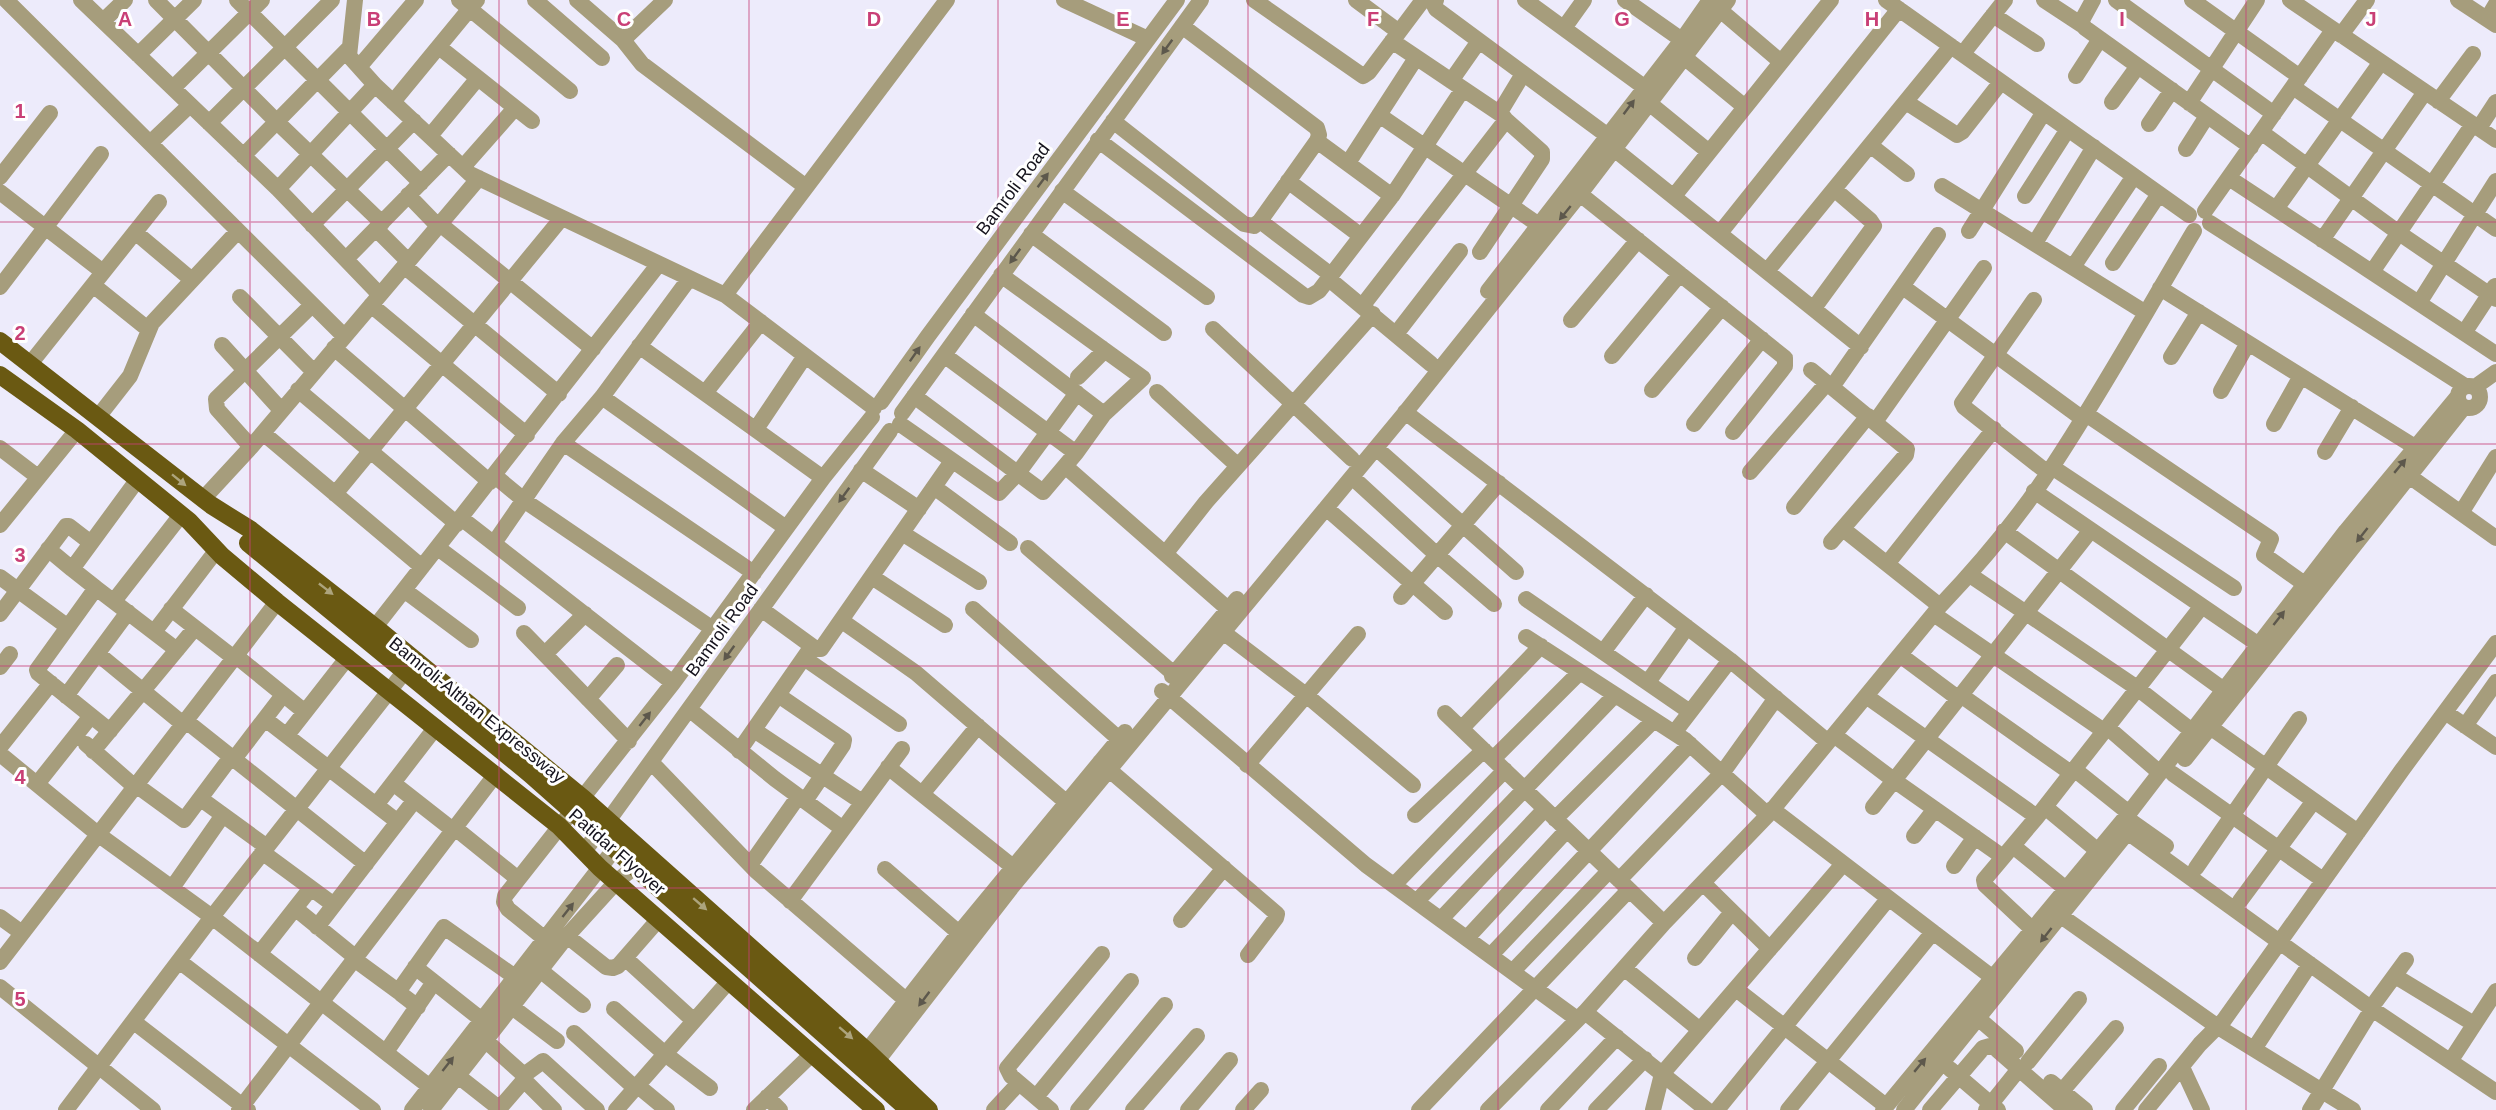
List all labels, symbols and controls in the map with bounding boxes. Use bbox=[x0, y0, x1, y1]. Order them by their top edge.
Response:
text: A bbox=[118, 8, 132, 30]
text: B bbox=[367, 8, 381, 30]
text: C bbox=[617, 8, 631, 30]
text: D bbox=[867, 8, 881, 30]
text: E bbox=[1116, 8, 1130, 30]
text: F bbox=[1367, 8, 1379, 30]
text: G bbox=[1614, 8, 1630, 30]
text: H bbox=[1865, 8, 1879, 30]
text: I bbox=[2119, 8, 2125, 30]
text: J bbox=[2365, 8, 2377, 30]
one-way arrow bbox=[1161, 40, 1173, 55]
text: 1 bbox=[14, 100, 26, 122]
one-way arrow bbox=[1623, 100, 1635, 115]
street label: Bamroli Road bbox=[972, 139, 1054, 239]
one-way arrow bbox=[1037, 172, 1050, 188]
one-way arrow bbox=[1558, 205, 1571, 221]
one-way arrow bbox=[1009, 248, 1021, 264]
text: 2 bbox=[14, 322, 26, 344]
one-way arrow bbox=[909, 346, 921, 362]
one-way arrow bbox=[2394, 458, 2407, 474]
one-way arrow bbox=[171, 473, 187, 486]
one-way arrow bbox=[838, 487, 850, 502]
one-way arrow bbox=[2357, 527, 2369, 542]
text: 3 bbox=[14, 544, 26, 566]
street label: Bamroli Road bbox=[682, 580, 762, 680]
one-way arrow bbox=[319, 582, 334, 594]
one-way arrow bbox=[2273, 611, 2285, 627]
street label: Bamroli-Althan Expressway bbox=[385, 633, 569, 787]
one-way arrow bbox=[723, 644, 735, 660]
one-way arrow bbox=[639, 712, 651, 727]
text: 4 bbox=[14, 766, 26, 788]
street label: Patidar Flyover bbox=[565, 805, 669, 899]
one-way arrow bbox=[693, 897, 708, 911]
one-way arrow bbox=[561, 902, 573, 917]
one-way arrow bbox=[2040, 927, 2052, 942]
text: 5 bbox=[14, 988, 26, 1010]
one-way arrow bbox=[919, 992, 931, 1007]
one-way arrow bbox=[839, 1026, 854, 1040]
one-way arrow bbox=[442, 1056, 454, 1071]
one-way arrow bbox=[1913, 1058, 1926, 1073]

